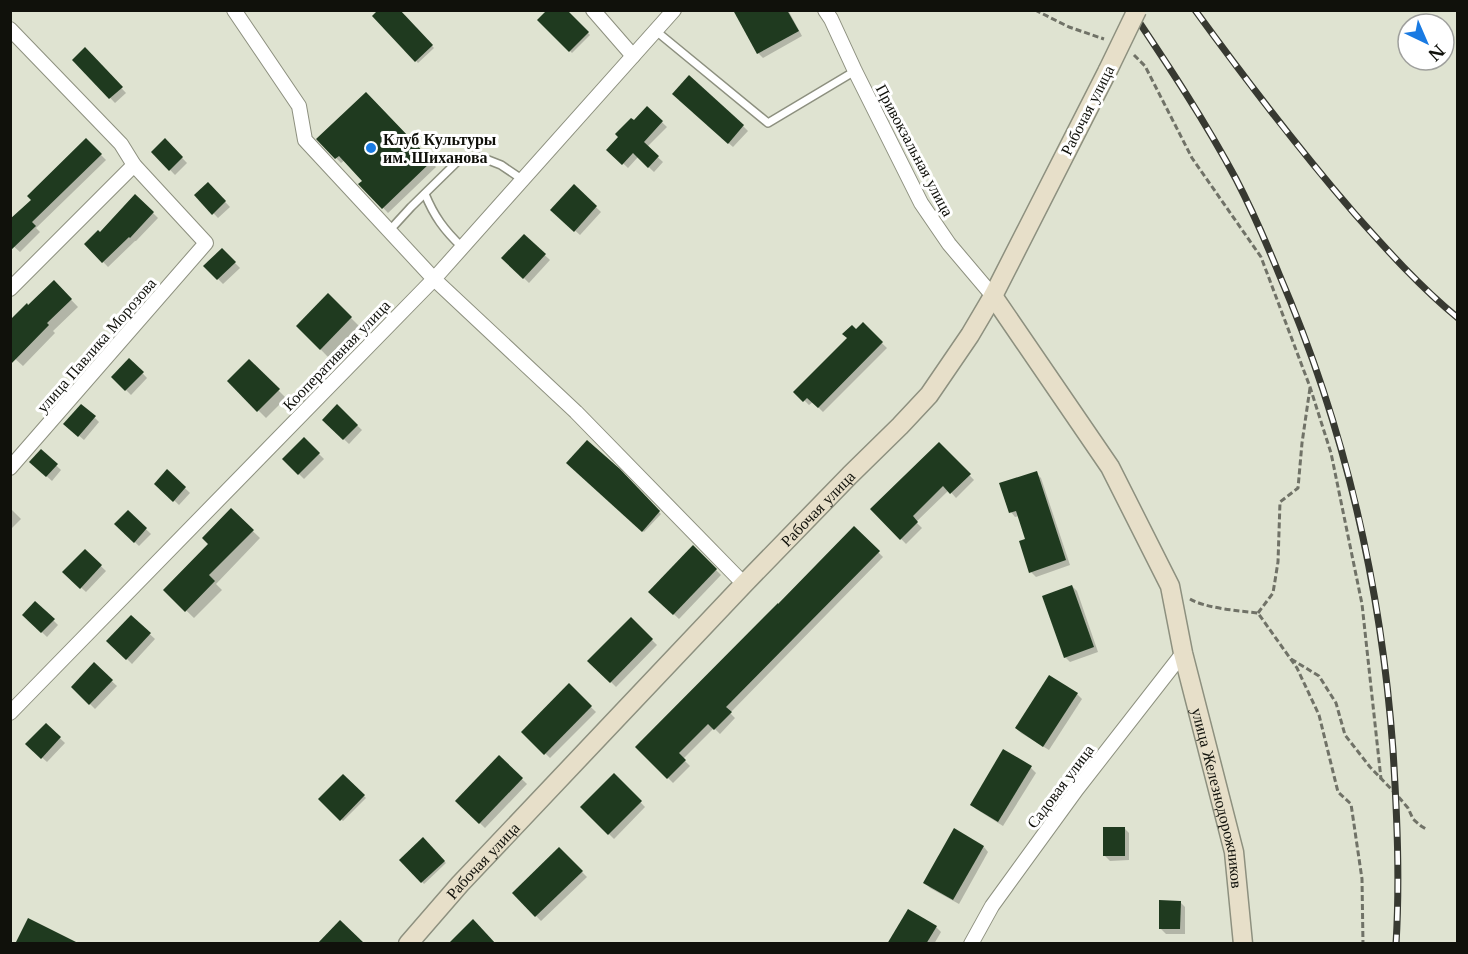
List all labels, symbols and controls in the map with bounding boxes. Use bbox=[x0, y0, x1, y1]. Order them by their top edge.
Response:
north arrow bbox=[1396, 12, 1456, 72]
text: N bbox=[1424, 40, 1449, 65]
street label: Рабочая улица bbox=[1056, 62, 1118, 158]
street label: Привокзальная улица bbox=[872, 80, 958, 220]
place label: Клуб Культуры им. Шиханова bbox=[383, 129, 497, 167]
marker: Клуб Культуры им. Шиханова bbox=[364, 141, 378, 155]
street label: улица Павлика Морозова bbox=[32, 273, 160, 417]
street label: Кооперативная улица bbox=[278, 295, 394, 415]
street label: Рабочая улица bbox=[776, 466, 859, 551]
street label: улица Железнодорожников bbox=[1187, 706, 1248, 890]
street label: Садовая улица bbox=[1022, 740, 1098, 832]
street label: Рабочая улица bbox=[442, 818, 523, 903]

